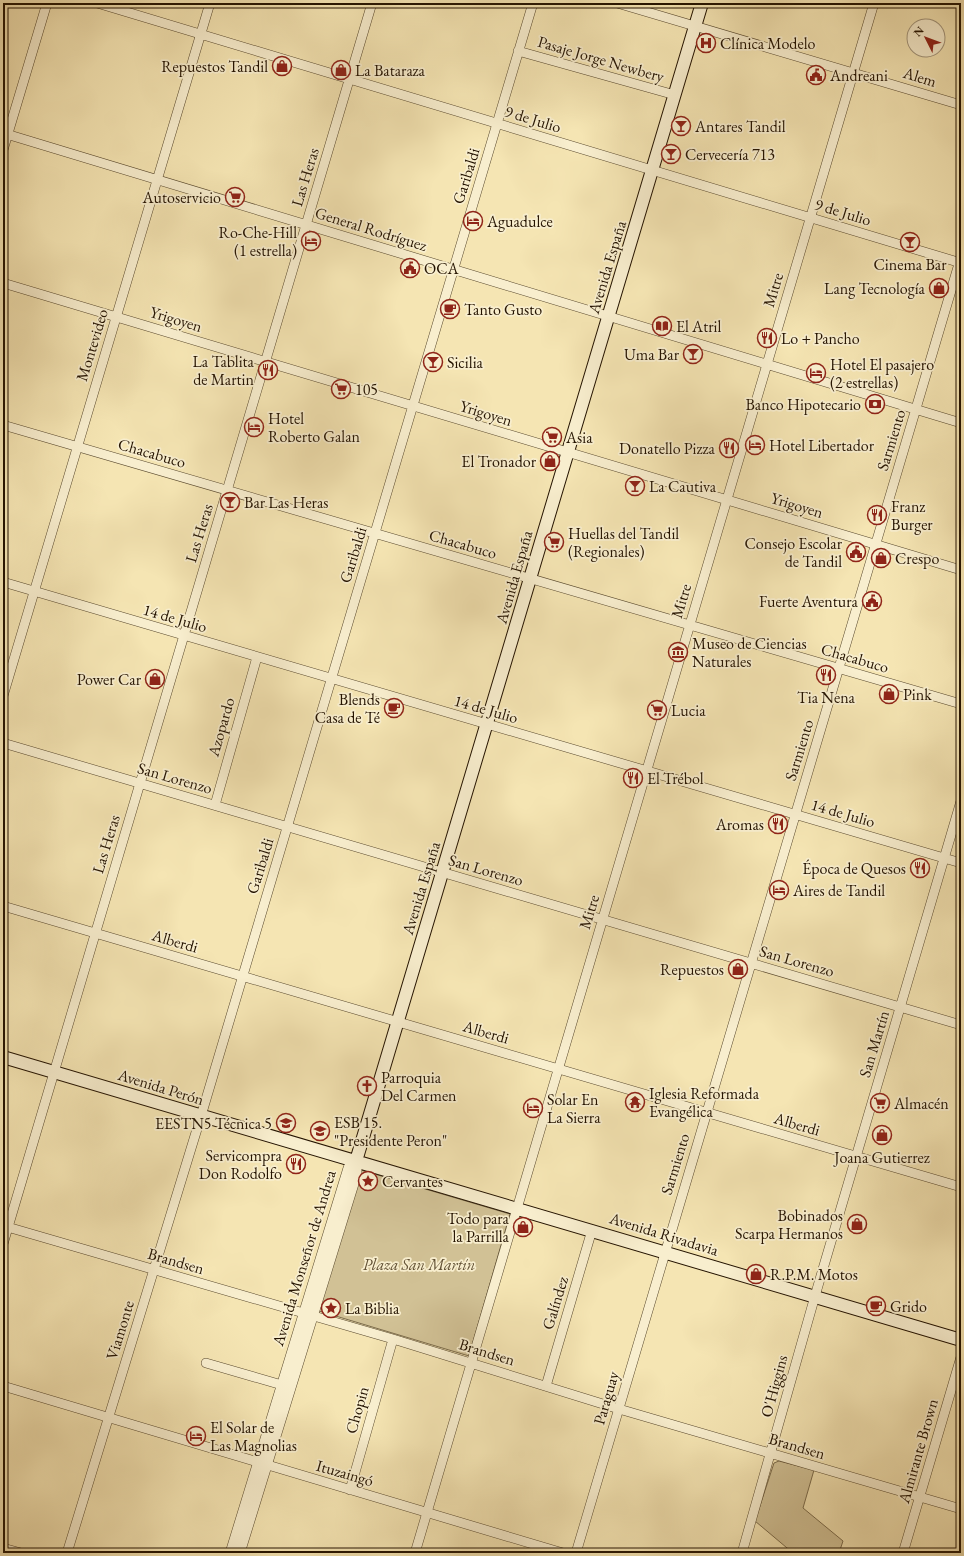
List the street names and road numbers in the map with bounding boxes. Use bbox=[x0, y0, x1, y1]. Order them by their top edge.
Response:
street label: Pasaje Jorge Newbery bbox=[535, 31, 668, 87]
street label: Alem bbox=[900, 62, 940, 92]
street label: 9 de Julio bbox=[502, 100, 564, 138]
street label: Las Heras bbox=[286, 145, 324, 209]
street label: Garibaldi bbox=[448, 145, 484, 207]
street label: 9 de Julio bbox=[812, 193, 874, 231]
street label: General Rodríguez bbox=[313, 202, 429, 256]
street label: Avenida España bbox=[583, 217, 631, 317]
street label: Mitre bbox=[758, 270, 788, 310]
street label: Yrigoyen bbox=[147, 301, 205, 337]
street label: Montevideo bbox=[71, 306, 113, 384]
street label: Yrigoyen bbox=[457, 395, 515, 431]
street label: Sarmiento bbox=[872, 407, 910, 473]
street label: Chacabuco bbox=[116, 433, 188, 473]
street label: Yrigoyen bbox=[768, 487, 826, 523]
street label: Las Heras bbox=[180, 501, 218, 565]
street label: Garibaldi bbox=[335, 524, 371, 586]
street label: Chacabuco bbox=[427, 524, 499, 564]
street label: Avenida España bbox=[490, 527, 538, 627]
street label: Mitre bbox=[666, 581, 696, 621]
street label: 14 de Julio bbox=[141, 599, 210, 637]
street label: Chacabuco bbox=[819, 638, 891, 678]
street label: 14 de Julio bbox=[452, 690, 521, 728]
street label: Azopardo bbox=[202, 695, 239, 760]
street label: Sarmiento bbox=[780, 717, 818, 783]
street label: San Lorenzo bbox=[135, 757, 215, 799]
street label: 14 de Julio bbox=[809, 794, 878, 832]
street label: Las Heras bbox=[87, 812, 125, 876]
street label: Garibaldi bbox=[242, 835, 278, 897]
street label: Avenida España bbox=[397, 838, 445, 938]
street label: San Lorenzo bbox=[446, 849, 526, 891]
street label: Mitre bbox=[574, 892, 604, 932]
street label: Alberdi bbox=[149, 924, 200, 958]
street label: San Lorenzo bbox=[757, 940, 837, 982]
street label: San Martín bbox=[854, 1008, 894, 1080]
street label: Alberdi bbox=[460, 1015, 511, 1049]
street label: Avenida Perón bbox=[114, 1064, 207, 1110]
street label: Alberdi bbox=[771, 1107, 822, 1141]
street label: Sarmiento bbox=[656, 1131, 694, 1197]
street label: Avenida Monseñor de Andrea bbox=[267, 1167, 341, 1349]
street label: Avenida Rivadavia bbox=[606, 1207, 722, 1261]
street label: Brandsen bbox=[145, 1243, 207, 1279]
street label: Galíndez bbox=[537, 1274, 573, 1332]
street label: Viamonte bbox=[101, 1298, 139, 1362]
street label: Brandsen bbox=[456, 1334, 518, 1371]
street label: O'Higgins bbox=[756, 1352, 792, 1420]
street label: Paraguay bbox=[588, 1368, 624, 1427]
street label: Chopin bbox=[340, 1383, 374, 1436]
street label: Almirante Brown bbox=[893, 1396, 943, 1507]
street label: Brandsen bbox=[766, 1428, 828, 1464]
street label: Ituzaingó bbox=[314, 1455, 376, 1491]

